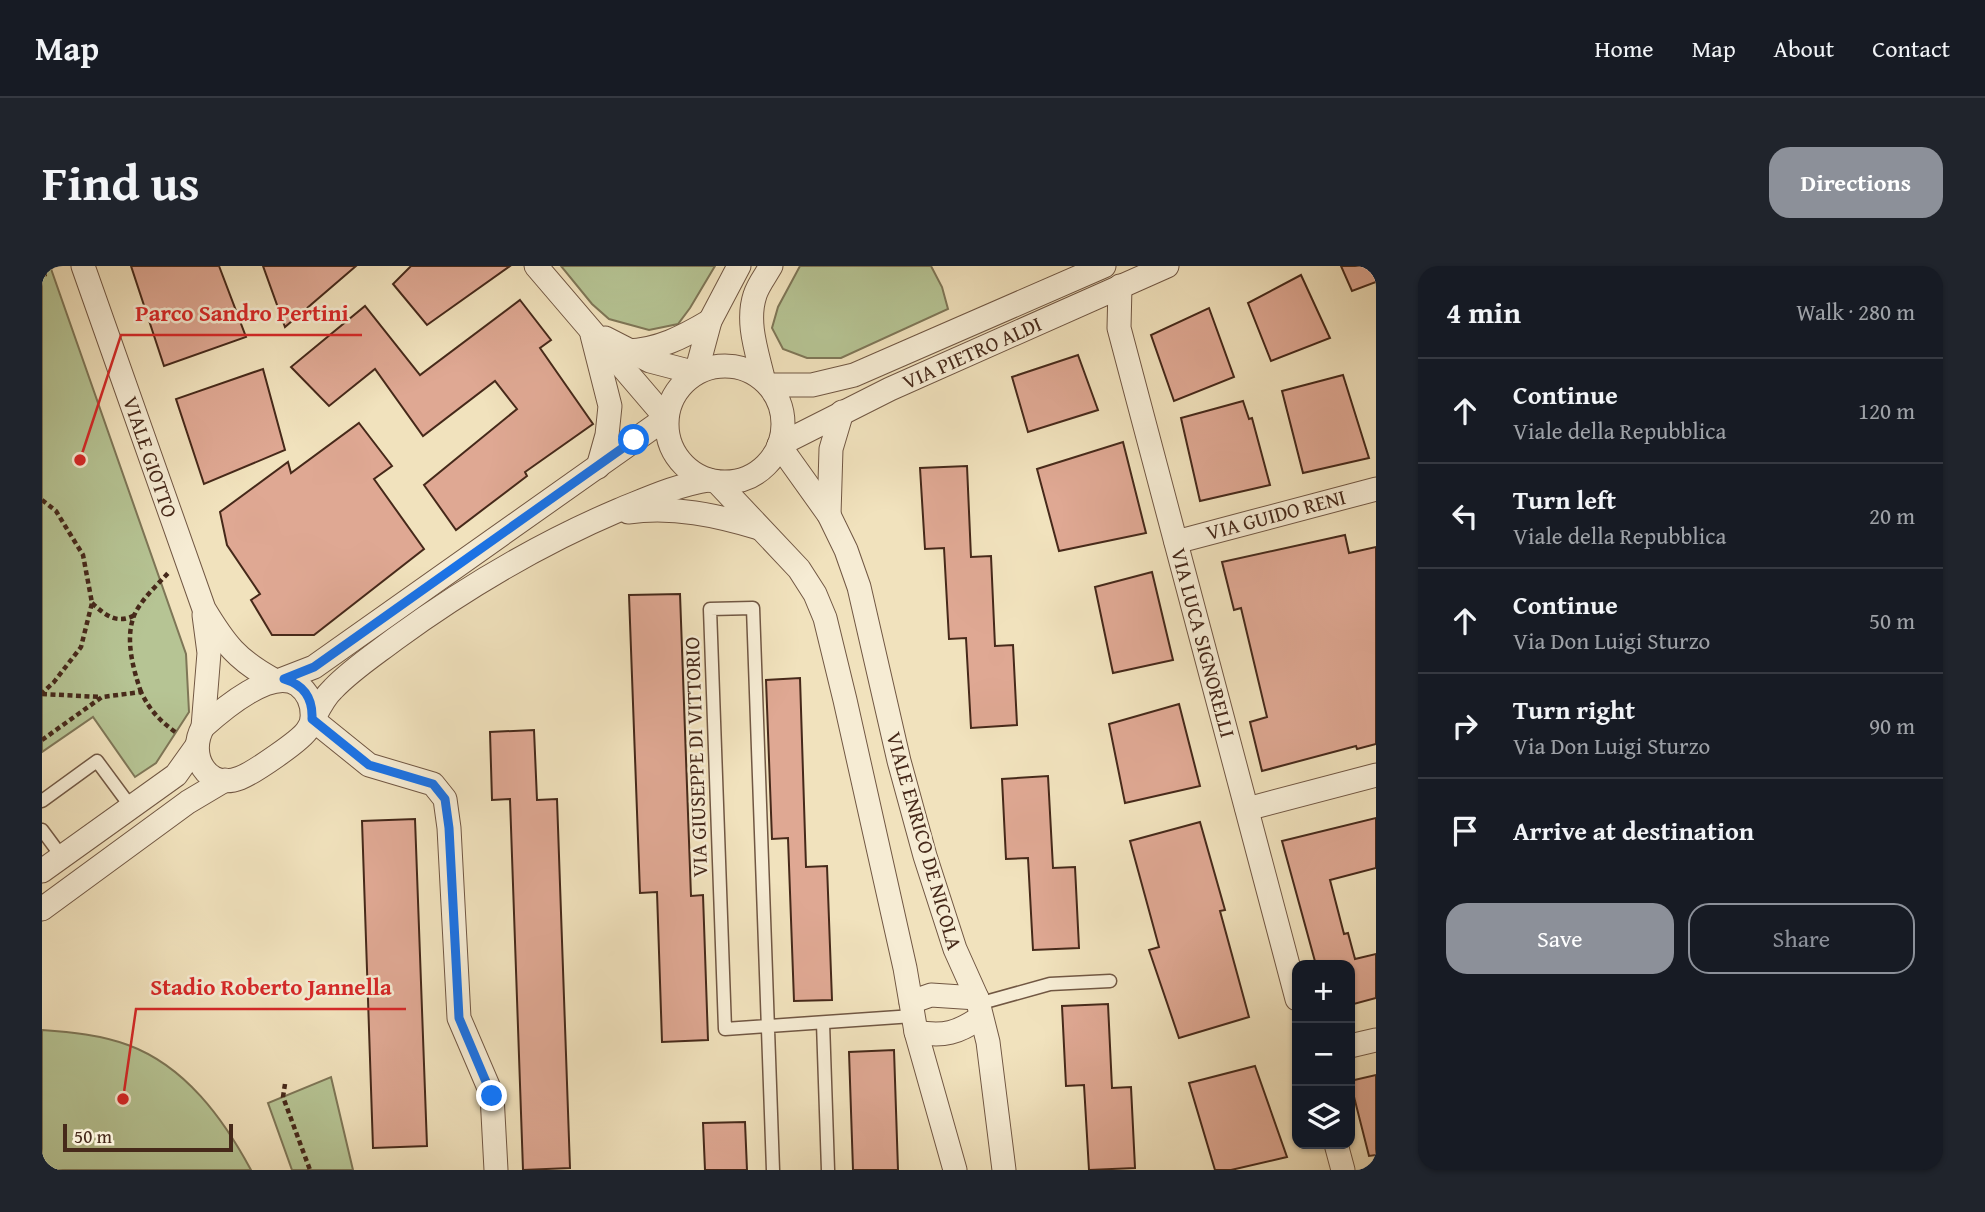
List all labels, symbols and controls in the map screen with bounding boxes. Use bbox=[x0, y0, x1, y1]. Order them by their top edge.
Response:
text: Map bbox=[35, 24, 99, 72]
text: Home bbox=[1595, 31, 1654, 66]
text: Map bbox=[1692, 31, 1736, 66]
text: About bbox=[1774, 31, 1834, 66]
text: Contact bbox=[1872, 31, 1950, 66]
text: Find us bbox=[42, 146, 200, 218]
button: Directions bbox=[1769, 147, 1943, 218]
text: 4 min bbox=[1446, 290, 1521, 334]
callout: Parco Sandro Pertini bbox=[121, 291, 362, 335]
text: Walk · 280 m bbox=[1796, 295, 1915, 328]
text: Parco Sandro Pertini bbox=[135, 296, 349, 329]
street label: VIA PIETRO ALDI bbox=[897, 308, 1046, 397]
text: Continue bbox=[1513, 375, 1618, 414]
street label: VIALE GIOTTO bbox=[115, 392, 186, 522]
icon: ahead bbox=[1446, 392, 1484, 430]
text: 120 m bbox=[1858, 394, 1915, 427]
text: Viale della Repubblica bbox=[1513, 414, 1726, 447]
route start bbox=[618, 424, 649, 455]
text: Turn left bbox=[1513, 480, 1616, 519]
street label: VIA GUIDO RENI bbox=[1203, 481, 1349, 548]
icon: left bbox=[1446, 497, 1484, 535]
text: 20 m bbox=[1869, 499, 1915, 532]
text: Viale della Repubblica bbox=[1513, 519, 1726, 552]
street label: VIA LUCA SIGNORELLI bbox=[1163, 545, 1244, 741]
text: Continue bbox=[1513, 585, 1618, 624]
icon: ahead bbox=[1446, 602, 1484, 640]
text: 50 m bbox=[1869, 604, 1915, 637]
text: Via Don Luigi Sturzo bbox=[1513, 624, 1710, 657]
street label: VIA GIUSEPPE DI VITTORIO bbox=[676, 636, 715, 878]
text: Turn right bbox=[1513, 690, 1635, 729]
icon: right bbox=[1446, 707, 1484, 745]
text: 90 m bbox=[1869, 709, 1915, 742]
street label: VIALE ENRICO DE NICOLA bbox=[879, 728, 971, 954]
text: Via Don Luigi Sturzo bbox=[1513, 729, 1710, 762]
text: Arrive at destination bbox=[1513, 811, 1754, 850]
icon: arrive bbox=[1446, 812, 1484, 850]
button: Save bbox=[1446, 903, 1674, 974]
button: Share bbox=[1688, 903, 1915, 974]
map controls bbox=[1292, 960, 1355, 1149]
button: + bbox=[1292, 960, 1355, 1023]
callout: Stadio Roberto Jannella bbox=[136, 965, 406, 1009]
text: Stadio Roberto Jannella bbox=[150, 970, 392, 1003]
button: − bbox=[1292, 1023, 1355, 1086]
route end bbox=[476, 1080, 507, 1111]
button: layers bbox=[1292, 1086, 1355, 1149]
scale bar bbox=[63, 1121, 233, 1153]
text: 50 m bbox=[74, 1122, 112, 1150]

